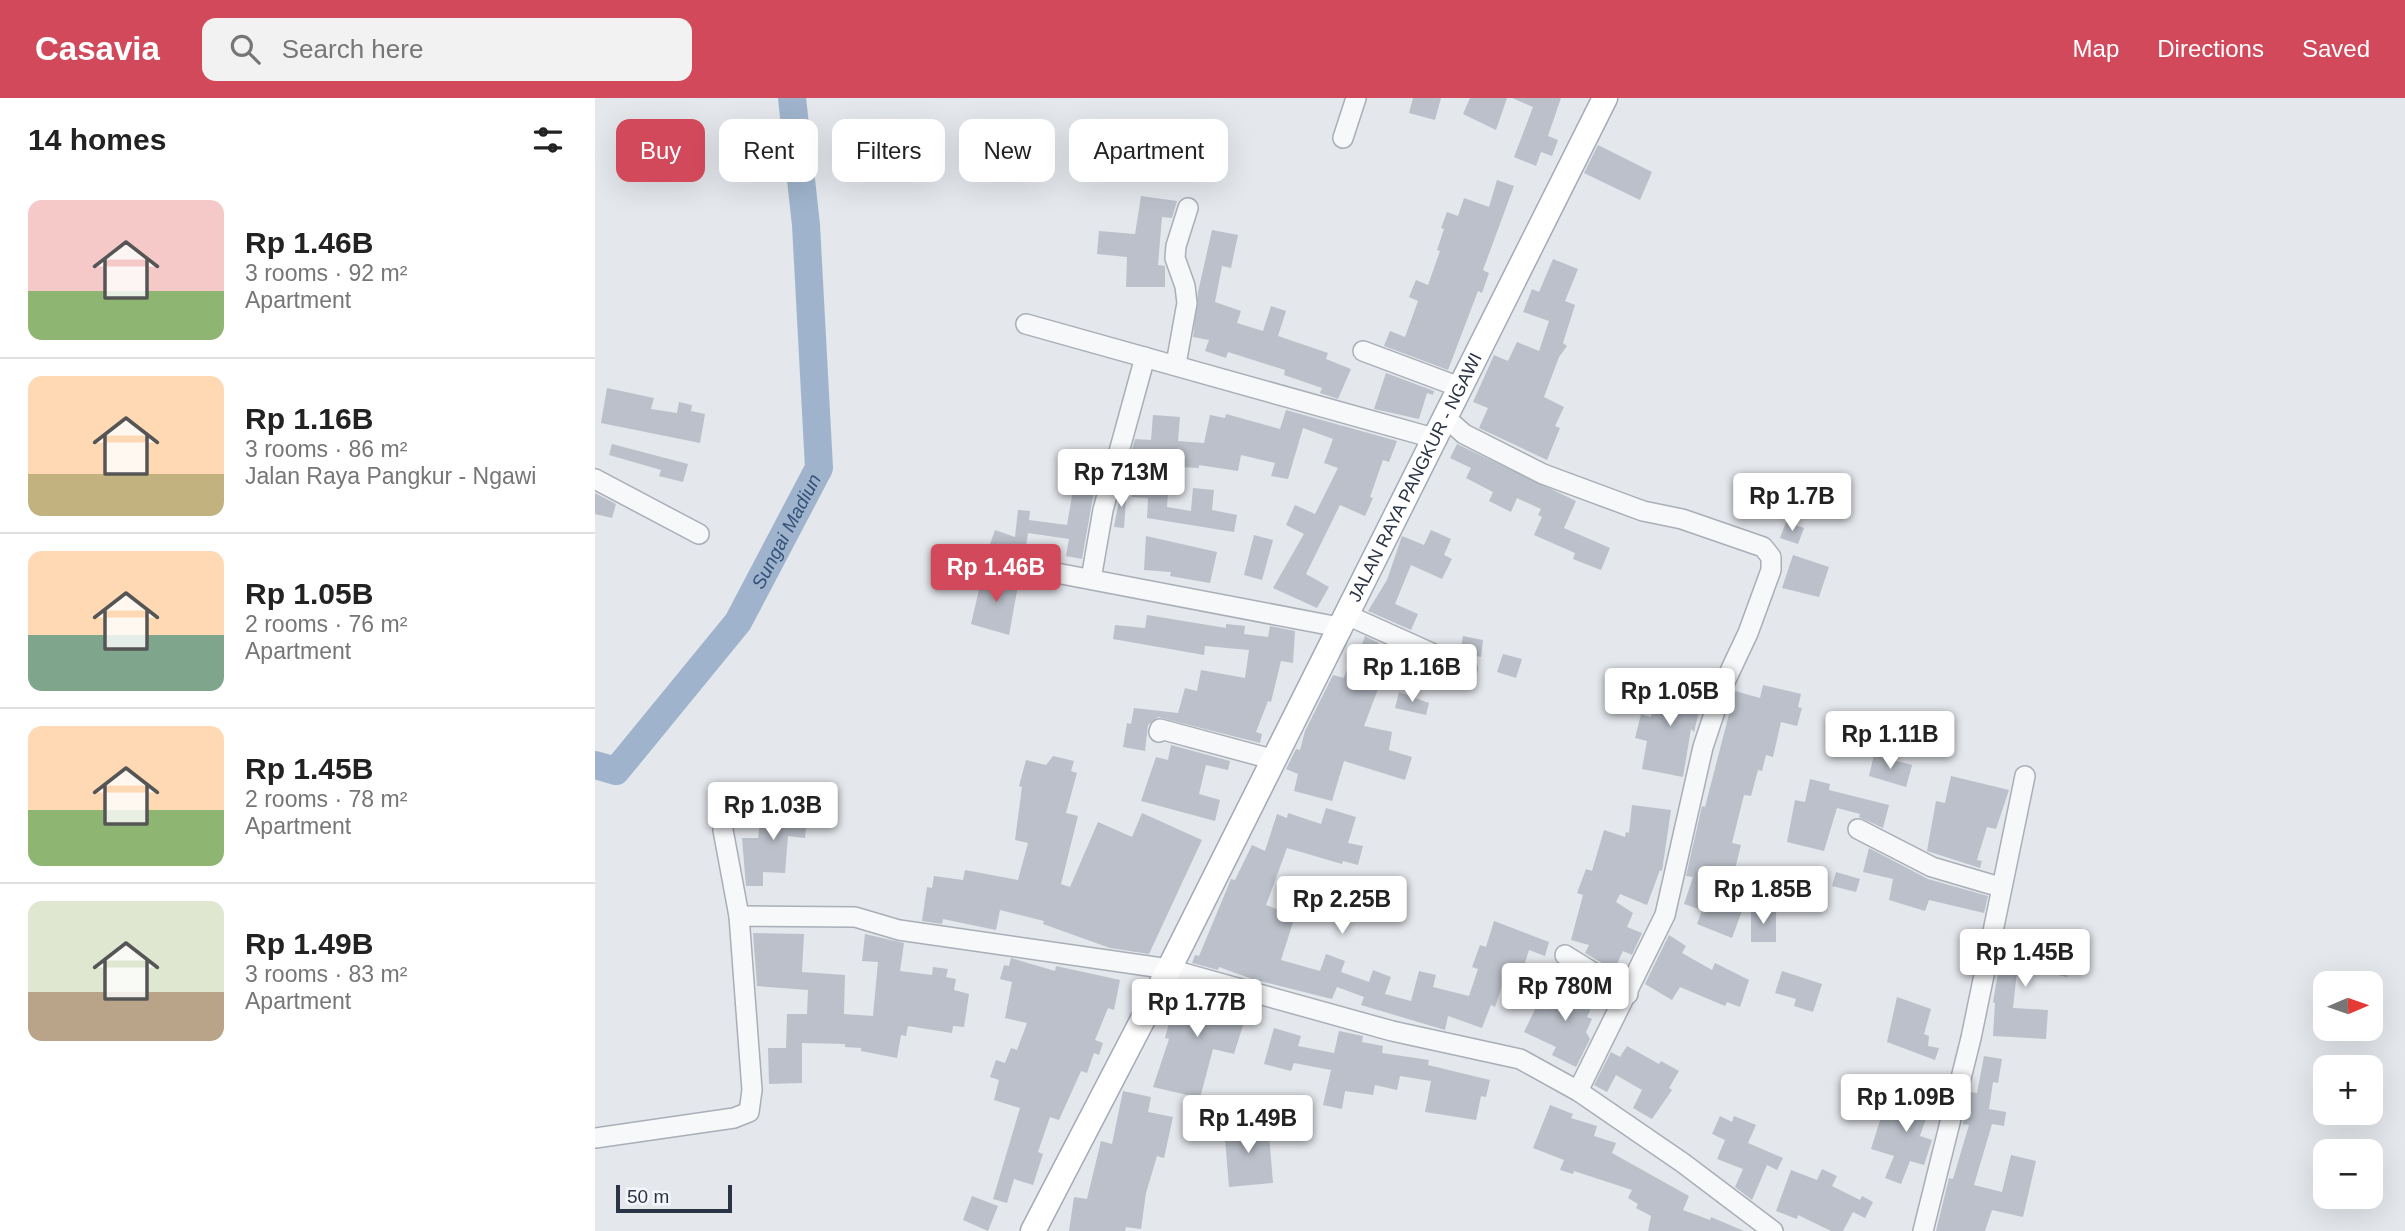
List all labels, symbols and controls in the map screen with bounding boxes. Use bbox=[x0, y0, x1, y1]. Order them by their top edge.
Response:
search box bbox=[202, 18, 692, 81]
text: Casavia bbox=[35, 30, 160, 67]
icon: search bbox=[226, 30, 264, 68]
text: Search here bbox=[282, 34, 423, 64]
text: Map bbox=[2073, 35, 2119, 62]
text: Directions bbox=[2157, 35, 2264, 62]
text: Saved bbox=[2302, 35, 2370, 62]
chip: Buy bbox=[616, 119, 705, 182]
chip: Rent bbox=[719, 119, 818, 182]
chip: Filters bbox=[832, 119, 945, 182]
chip: New bbox=[959, 119, 1055, 182]
chip: Apartment bbox=[1069, 119, 1228, 182]
icon: filters bbox=[529, 121, 567, 159]
text: 14 homes bbox=[28, 123, 166, 156]
text: Rp 1.46B bbox=[245, 226, 373, 259]
icon: home bbox=[84, 228, 168, 312]
text: 3 rooms · 92 m² bbox=[245, 260, 407, 286]
text: Apartment bbox=[245, 287, 351, 313]
street label: JALAN RAYA PANGKUR - NGAWI bbox=[1344, 350, 1486, 605]
text: Rp 1.16B bbox=[245, 402, 373, 435]
icon: home bbox=[84, 404, 168, 488]
text: 3 rooms · 86 m² bbox=[245, 436, 407, 462]
pin: Rp 713M bbox=[1056, 450, 1186, 509]
text: Rp 713M bbox=[1074, 459, 1168, 485]
text: Jalan Raya Pangkur - Ngawi bbox=[245, 463, 536, 489]
water label: Sungai Madiun bbox=[747, 470, 825, 592]
pin: Rp 1.7B bbox=[1727, 474, 1857, 533]
text: Rp 1.7B bbox=[1749, 483, 1835, 509]
pin: Rp 1.46B bbox=[924, 545, 1068, 604]
text: Rp 1.46B bbox=[947, 554, 1045, 580]
text: Rp 1.05B bbox=[245, 577, 373, 610]
icon: home bbox=[84, 579, 168, 663]
text: 2 rooms · 76 m² bbox=[245, 611, 407, 637]
text: Apartment bbox=[245, 638, 351, 664]
pin: Rp 1.16B bbox=[1340, 644, 1484, 704]
text: Rp 1.16B bbox=[1363, 654, 1461, 680]
pin: Rp 1.05B bbox=[1598, 668, 1742, 728]
text: Rp 1.05B bbox=[1621, 678, 1719, 704]
pin: Rp 1.11B bbox=[1818, 712, 1962, 771]
text: Rp 1.11B bbox=[1841, 721, 1939, 747]
text: Rp 1.45B bbox=[245, 752, 373, 785]
icon: home bbox=[84, 754, 168, 838]
pin: Rp 1.03B bbox=[701, 782, 845, 842]
text: 2 rooms · 78 m² bbox=[245, 786, 407, 812]
text: Rp 1.03B bbox=[724, 792, 822, 818]
text: Apartment bbox=[245, 813, 351, 839]
pin: Rp 1.85B bbox=[1691, 866, 1835, 926]
pin: Rp 2.25B bbox=[1270, 876, 1414, 936]
text: Rp 1.85B bbox=[1714, 876, 1812, 902]
text: Rp 2.25B bbox=[1293, 886, 1391, 912]
text: Rp 1.49B bbox=[245, 927, 373, 960]
icon: home bbox=[84, 929, 168, 1013]
pin: Rp 1.45B bbox=[1953, 930, 2097, 989]
text: Rp 1.45B bbox=[1976, 939, 2074, 965]
text: 3 rooms · 83 m² bbox=[245, 961, 407, 987]
pin: Rp 780M bbox=[1500, 964, 1630, 1023]
north arrow bbox=[2313, 971, 2383, 1041]
map controls bbox=[2313, 971, 2383, 1209]
text: Rp 780M bbox=[1518, 973, 1612, 999]
pin: Rp 1.77B bbox=[1125, 979, 1269, 1039]
text: Apartment bbox=[245, 988, 351, 1014]
text: Rp 1.77B bbox=[1148, 989, 1246, 1015]
button: + bbox=[2313, 1055, 2383, 1125]
pin: Rp 1.09B bbox=[1834, 1074, 1978, 1134]
text: Rp 1.09B bbox=[1857, 1084, 1955, 1110]
pin: Rp 1.49B bbox=[1176, 1096, 1320, 1155]
text: Rp 1.49B bbox=[1199, 1105, 1297, 1131]
button: − bbox=[2313, 1139, 2383, 1209]
scale bar bbox=[616, 1182, 731, 1214]
text: 50 m bbox=[627, 1186, 669, 1207]

